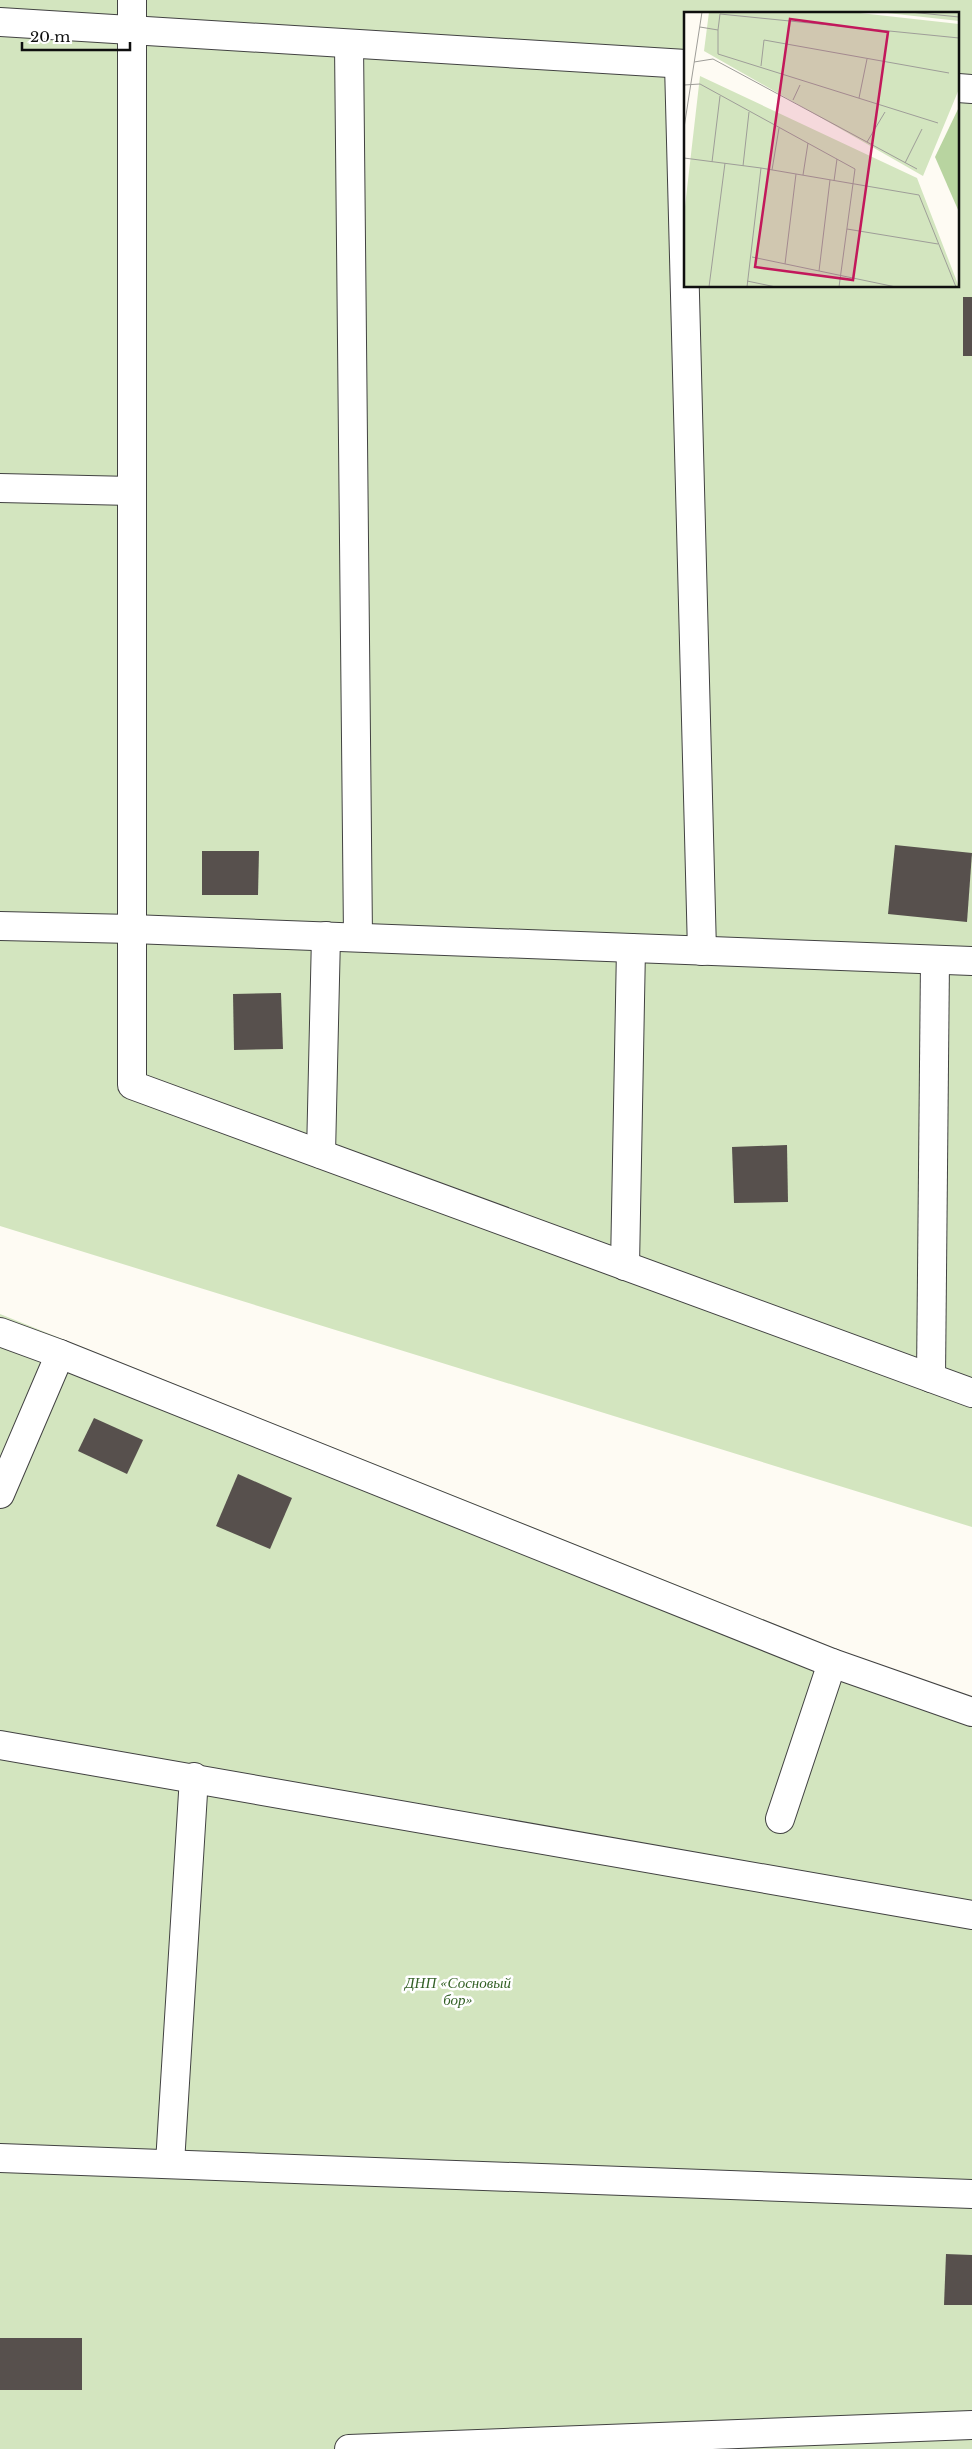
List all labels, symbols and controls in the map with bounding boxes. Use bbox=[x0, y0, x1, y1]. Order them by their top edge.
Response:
inset map bbox=[684, 12, 960, 288]
scale bar bbox=[22, 20, 130, 52]
text: 20 m bbox=[30, 27, 70, 46]
park label: ДНП «Сосновый бор» bbox=[403, 1973, 511, 2009]

